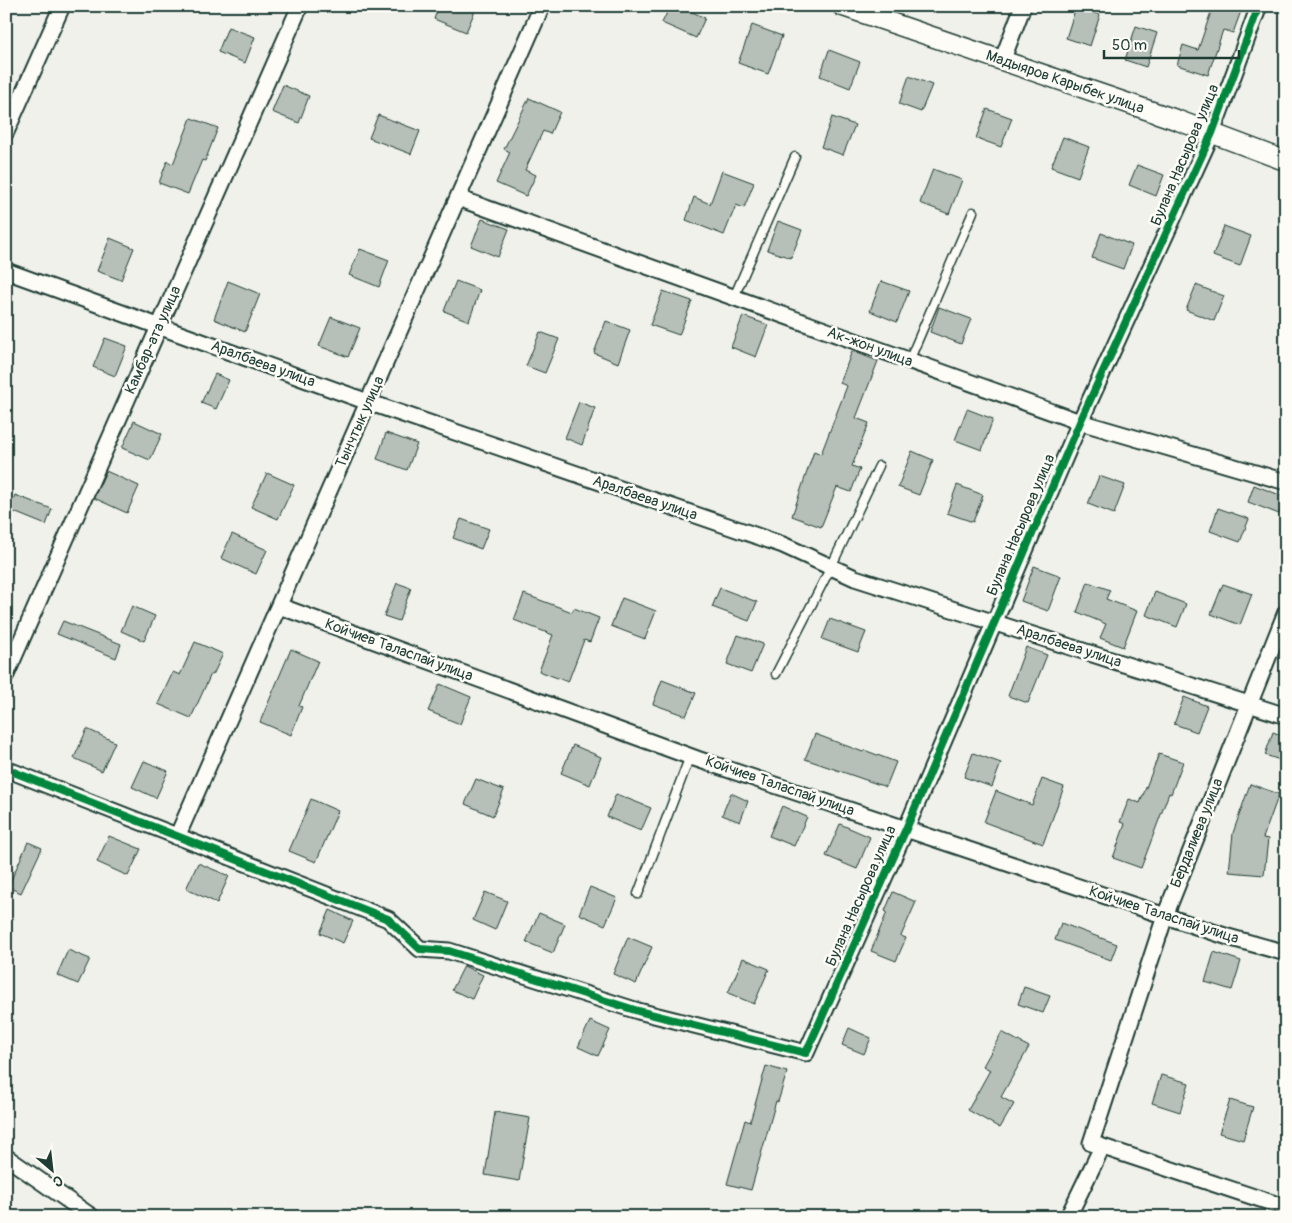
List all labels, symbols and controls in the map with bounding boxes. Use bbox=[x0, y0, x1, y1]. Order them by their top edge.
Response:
scale bar bbox=[1104, 28, 1240, 60]
text: 50 m bbox=[1112, 36, 1147, 55]
street label: Мадыяров Карыбек улица bbox=[983, 46, 1147, 118]
street label: Булана Насырова улица bbox=[1147, 81, 1223, 229]
street label: Камбар-ата улица bbox=[121, 283, 185, 397]
street label: Ак-жон улица bbox=[825, 323, 915, 371]
street label: Аралбаева улица bbox=[208, 336, 318, 392]
street label: Тынчтык улица bbox=[331, 373, 389, 471]
street label: Булана Насырова улица bbox=[983, 451, 1059, 599]
street label: Аралбаева улица bbox=[590, 471, 700, 525]
street label: Койчиев Таласпай улица bbox=[322, 614, 476, 686]
street label: Аралбаева улица bbox=[1014, 620, 1124, 672]
street label: Койчиев Таласпай улица bbox=[703, 752, 857, 820]
street label: Бердалиева улица bbox=[1166, 775, 1228, 891]
street label: Булана Насырова улица bbox=[821, 823, 901, 969]
street label: Койчиев Таласпай улица bbox=[1087, 882, 1241, 948]
north arrow bbox=[28, 1146, 78, 1196]
text: С bbox=[50, 1172, 66, 1191]

